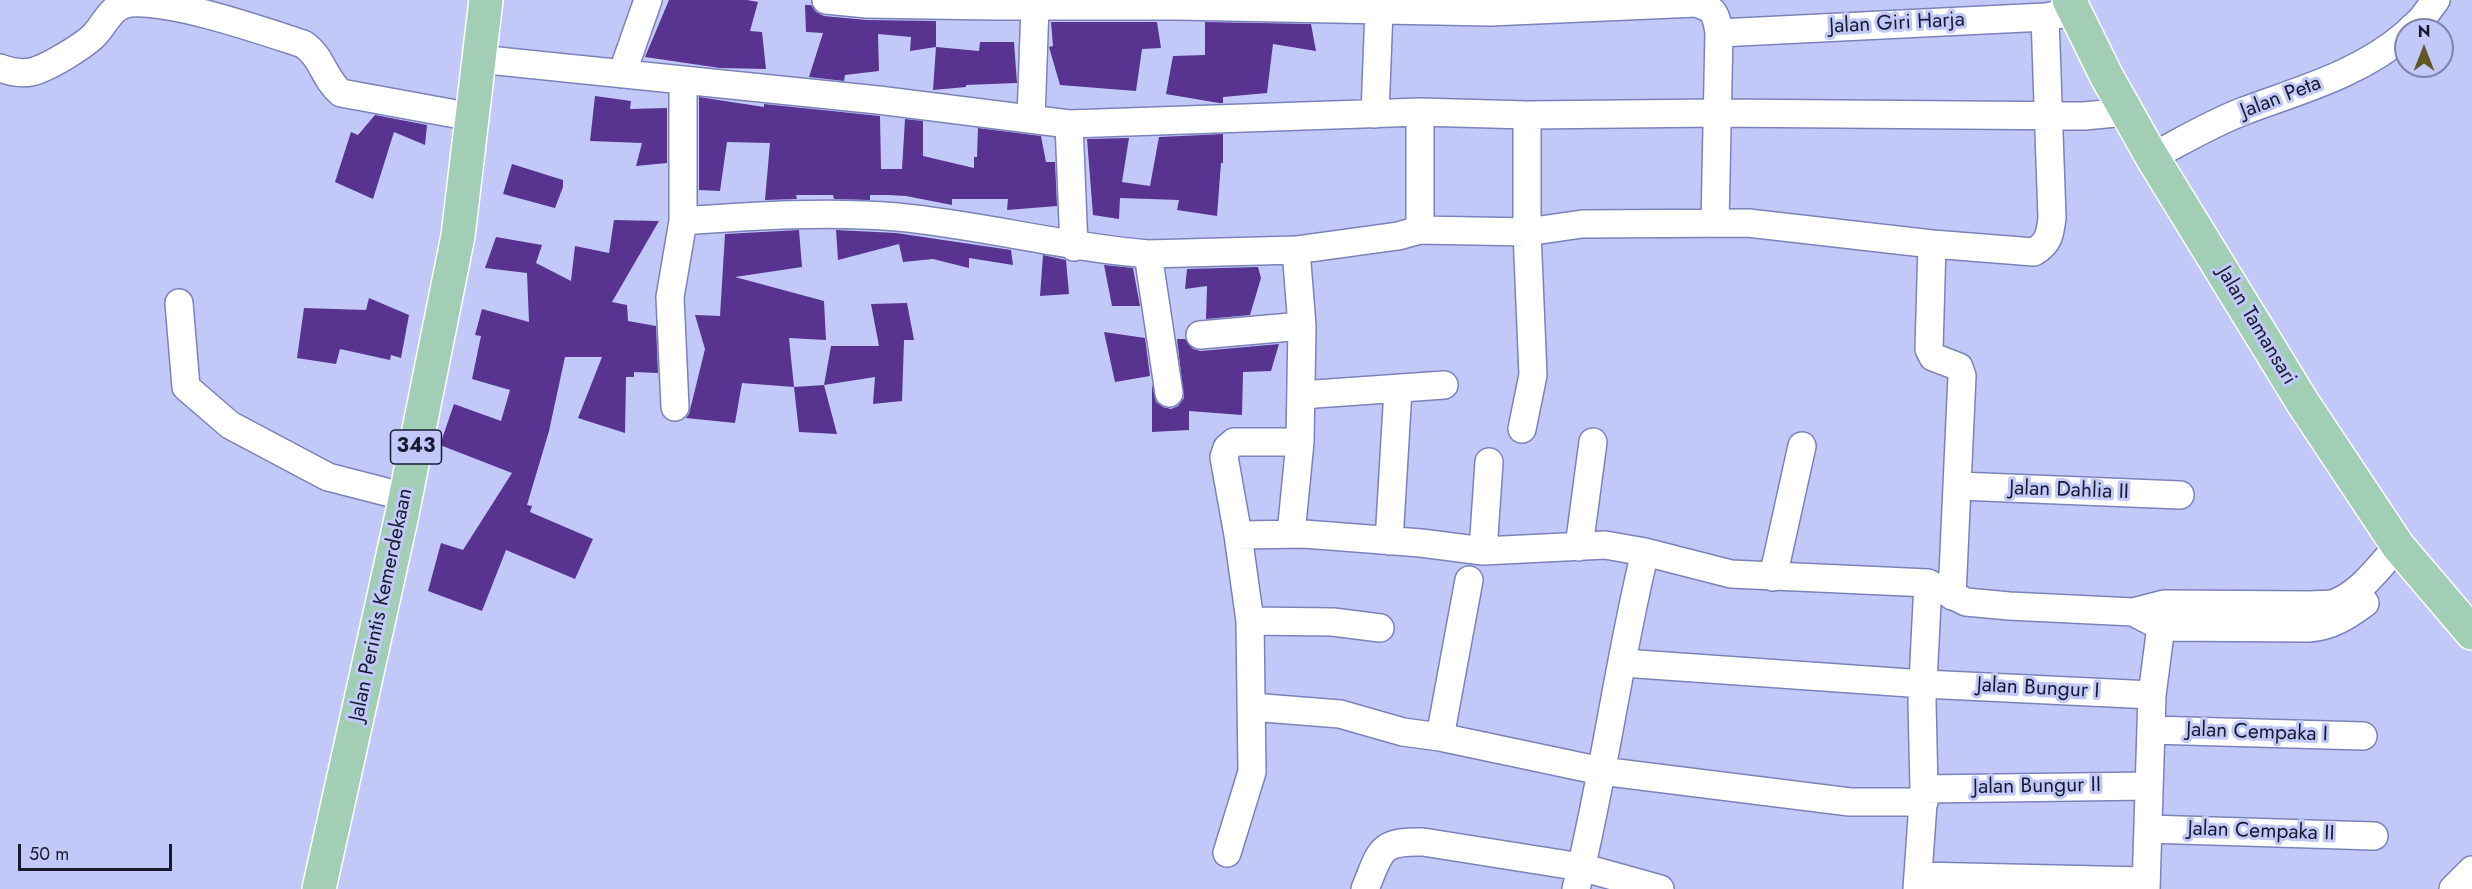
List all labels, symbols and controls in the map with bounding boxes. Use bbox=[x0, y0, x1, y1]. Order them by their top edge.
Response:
street label: Jalan Giri Harja bbox=[1829, 8, 1965, 40]
north arrow bbox=[2394, 18, 2454, 78]
text: N bbox=[2418, 20, 2430, 43]
street label: Jalan Peta bbox=[2237, 71, 2325, 125]
street label: Jalan Tamansari bbox=[2211, 262, 2301, 390]
road number: 343 bbox=[390, 430, 442, 464]
street label: Jalan Dahlia II bbox=[2009, 476, 2129, 506]
street label: Jalan Perintis Kemerdekaan bbox=[345, 486, 419, 724]
street label: Jalan Bungur I bbox=[1976, 673, 2100, 705]
street label: Jalan Cempaka I bbox=[2186, 718, 2328, 748]
street label: Jalan Bungur II bbox=[1973, 773, 2101, 801]
street label: Jalan Cempaka II bbox=[2187, 817, 2335, 847]
scale bar bbox=[21, 832, 176, 870]
text: 50 m bbox=[29, 841, 69, 867]

